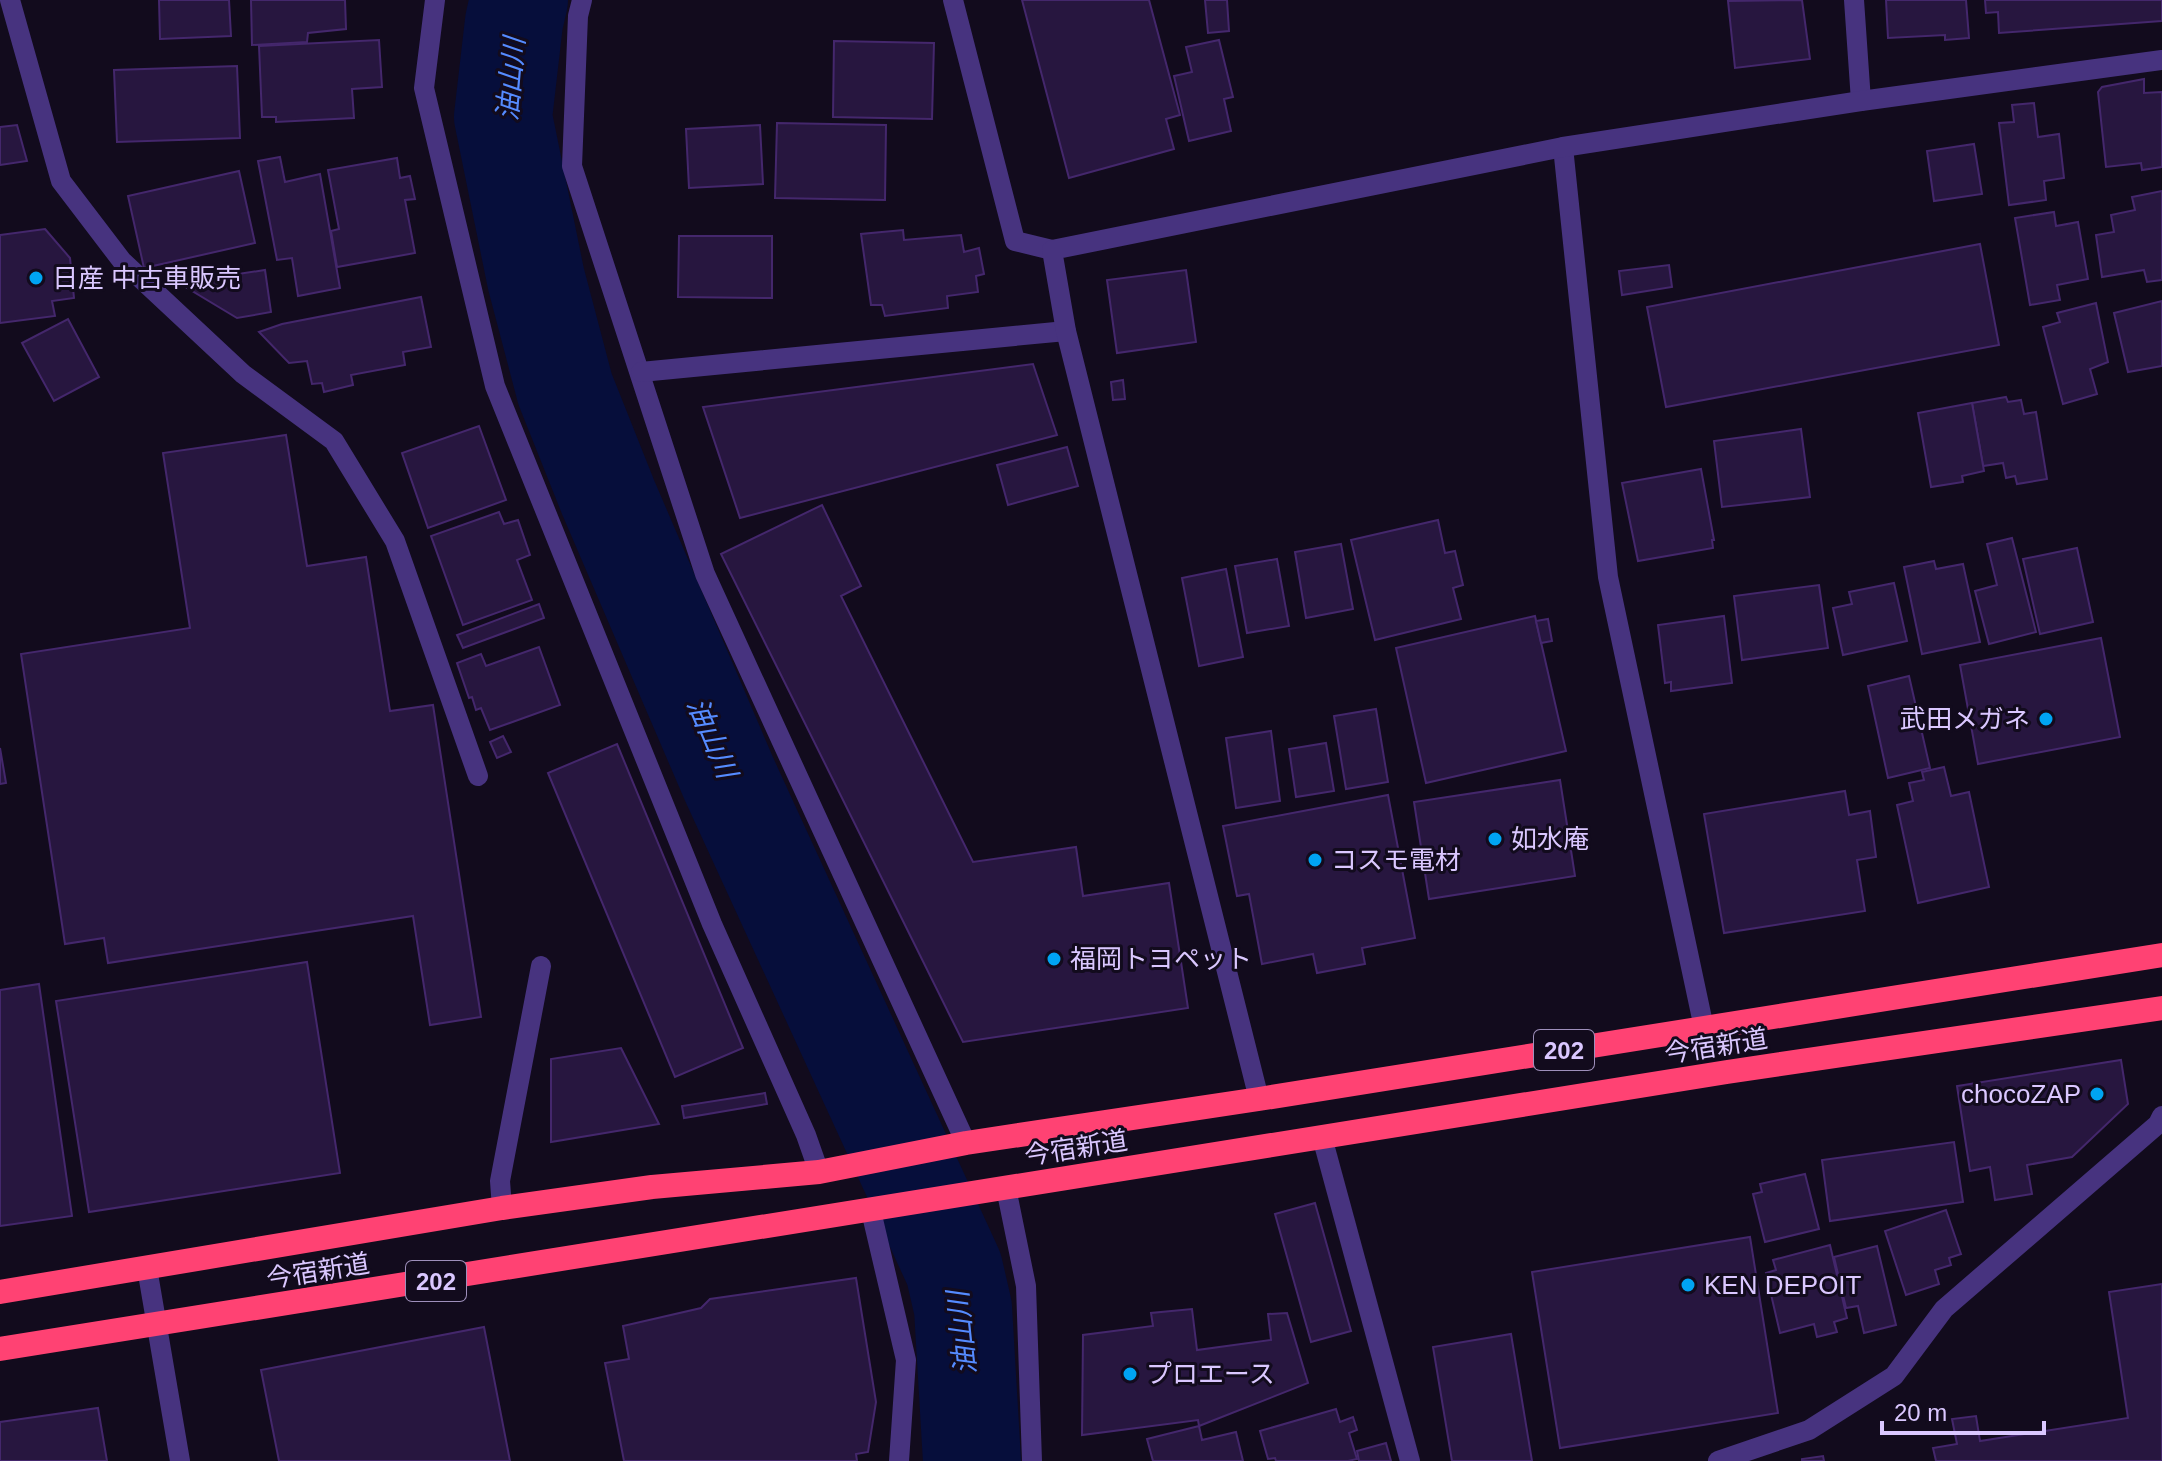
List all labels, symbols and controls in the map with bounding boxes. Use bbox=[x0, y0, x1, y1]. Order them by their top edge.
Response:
water label: 油山川 bbox=[492, 33, 530, 122]
place label: 日産 中古車販売 bbox=[52, 263, 241, 293]
marker: 日産 中古車販売 bbox=[27, 269, 45, 287]
water label: 油山川 bbox=[681, 693, 744, 785]
place label: 武田メガネ bbox=[1900, 704, 2030, 734]
marker: 武田メガネ bbox=[2037, 710, 2055, 728]
place label: 如水庵 bbox=[1511, 824, 1589, 854]
marker: 如水庵 bbox=[1486, 830, 1504, 848]
place label: コスモ電材 bbox=[1331, 845, 1461, 875]
marker: コスモ電材 bbox=[1306, 851, 1324, 869]
place label: 福岡トヨペット bbox=[1070, 944, 1252, 974]
marker: 福岡トヨペット bbox=[1045, 950, 1063, 968]
street label: 今宿新道 bbox=[1662, 1023, 1770, 1069]
road number: 202 bbox=[1534, 1030, 1594, 1070]
place label: chocoZAP bbox=[1961, 1079, 2081, 1109]
marker: chocoZAP bbox=[2088, 1085, 2106, 1103]
street label: 今宿新道 bbox=[1022, 1125, 1130, 1171]
street label: 今宿新道 bbox=[264, 1248, 372, 1294]
road number: 202 bbox=[406, 1261, 466, 1301]
place label: KEN DEPOIT bbox=[1704, 1270, 1862, 1300]
marker: KEN DEPOIT bbox=[1679, 1276, 1697, 1294]
water label: 油山川 bbox=[942, 1287, 982, 1376]
place label: プロエース bbox=[1146, 1359, 1275, 1389]
marker: プロエース bbox=[1121, 1365, 1139, 1383]
scale bar bbox=[1882, 1385, 2044, 1435]
text: 20 m bbox=[1894, 1399, 1947, 1426]

